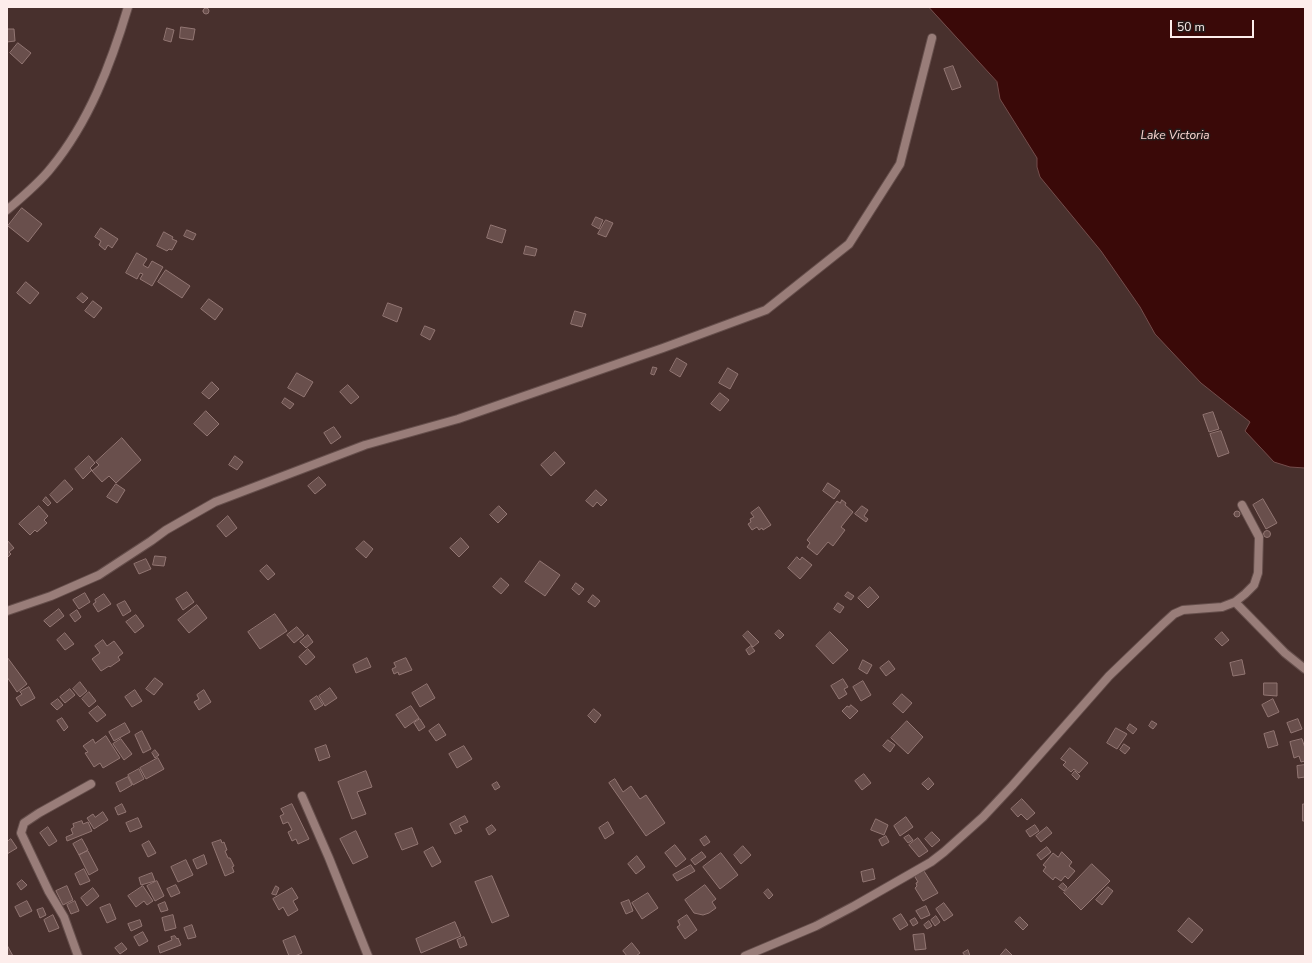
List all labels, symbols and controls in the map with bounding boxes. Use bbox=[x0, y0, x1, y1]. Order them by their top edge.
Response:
scale bar bbox=[1172, 12, 1256, 38]
text: 50 m bbox=[1177, 19, 1205, 35]
water label: Lake Victoria bbox=[1140, 129, 1210, 143]

